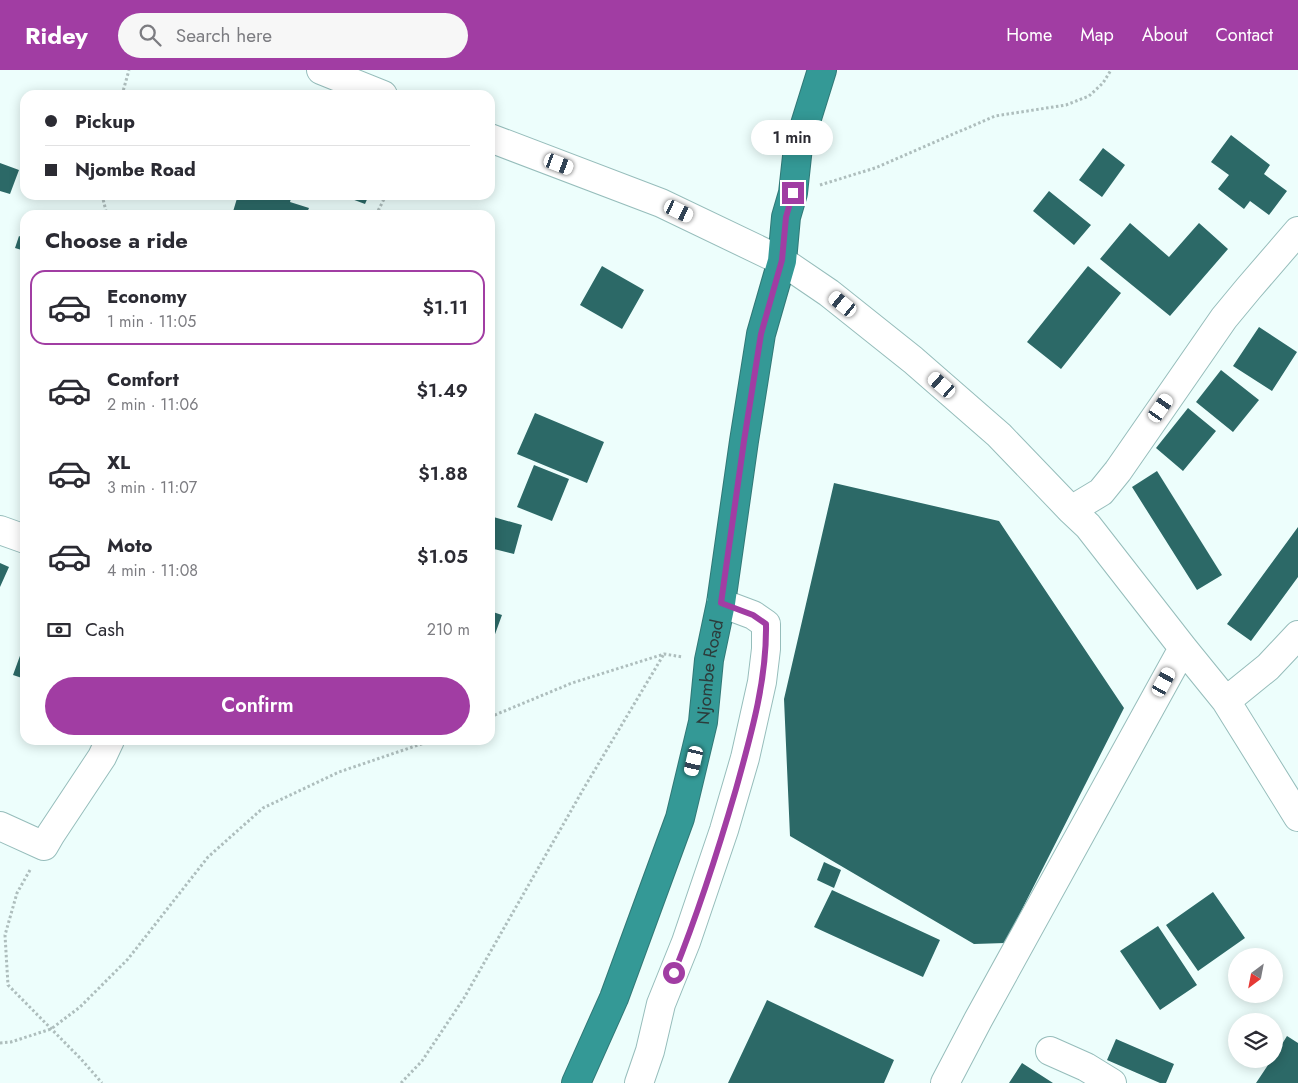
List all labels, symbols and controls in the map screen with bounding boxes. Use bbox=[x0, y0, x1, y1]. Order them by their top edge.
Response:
search box bbox=[118, 13, 468, 58]
text: Ridey bbox=[25, 18, 88, 53]
icon: search bbox=[136, 21, 164, 49]
text: Search here bbox=[176, 22, 272, 49]
text: Home bbox=[1006, 22, 1052, 48]
text: Map bbox=[1080, 22, 1114, 48]
text: About bbox=[1142, 22, 1187, 48]
text: Contact bbox=[1215, 22, 1273, 48]
text: Pickup bbox=[75, 108, 135, 135]
callout: 1 min bbox=[752, 121, 834, 156]
text: 1 min bbox=[773, 126, 811, 149]
car bbox=[542, 152, 575, 176]
text: Njombe Road bbox=[75, 156, 196, 183]
route end bbox=[782, 182, 804, 204]
car bbox=[662, 198, 695, 224]
text: Choose a ride bbox=[45, 224, 188, 256]
text: Economy bbox=[107, 283, 187, 310]
icon: car bbox=[47, 285, 92, 330]
car bbox=[826, 289, 859, 319]
text: $1.11 bbox=[422, 294, 468, 321]
text: 1 min · 11:05 bbox=[107, 310, 196, 333]
text: Comfort bbox=[107, 366, 179, 393]
icon: car bbox=[47, 368, 92, 413]
car bbox=[925, 369, 958, 401]
text: $1.49 bbox=[416, 377, 468, 404]
car bbox=[1146, 391, 1175, 425]
text: 2 min · 11:06 bbox=[107, 393, 198, 416]
text: XL bbox=[107, 449, 130, 476]
icon: car bbox=[47, 451, 92, 496]
text: $1.88 bbox=[418, 460, 468, 487]
text: 3 min · 11:07 bbox=[107, 476, 197, 499]
text: Moto bbox=[107, 532, 152, 559]
icon: car bbox=[47, 534, 92, 579]
text: $1.05 bbox=[417, 543, 468, 570]
text: 4 min · 11:08 bbox=[107, 559, 198, 582]
icon: cash bbox=[45, 616, 73, 644]
text: Cash bbox=[85, 616, 125, 643]
street label: Njombe Road bbox=[690, 617, 730, 726]
text: 210 m bbox=[427, 618, 470, 641]
car bbox=[1150, 665, 1177, 699]
button: Confirm bbox=[45, 677, 470, 735]
car bbox=[683, 745, 704, 777]
north arrow bbox=[1228, 948, 1282, 1002]
map controls bbox=[1228, 948, 1283, 1068]
route start bbox=[663, 962, 685, 984]
button: layers bbox=[1228, 1013, 1283, 1068]

